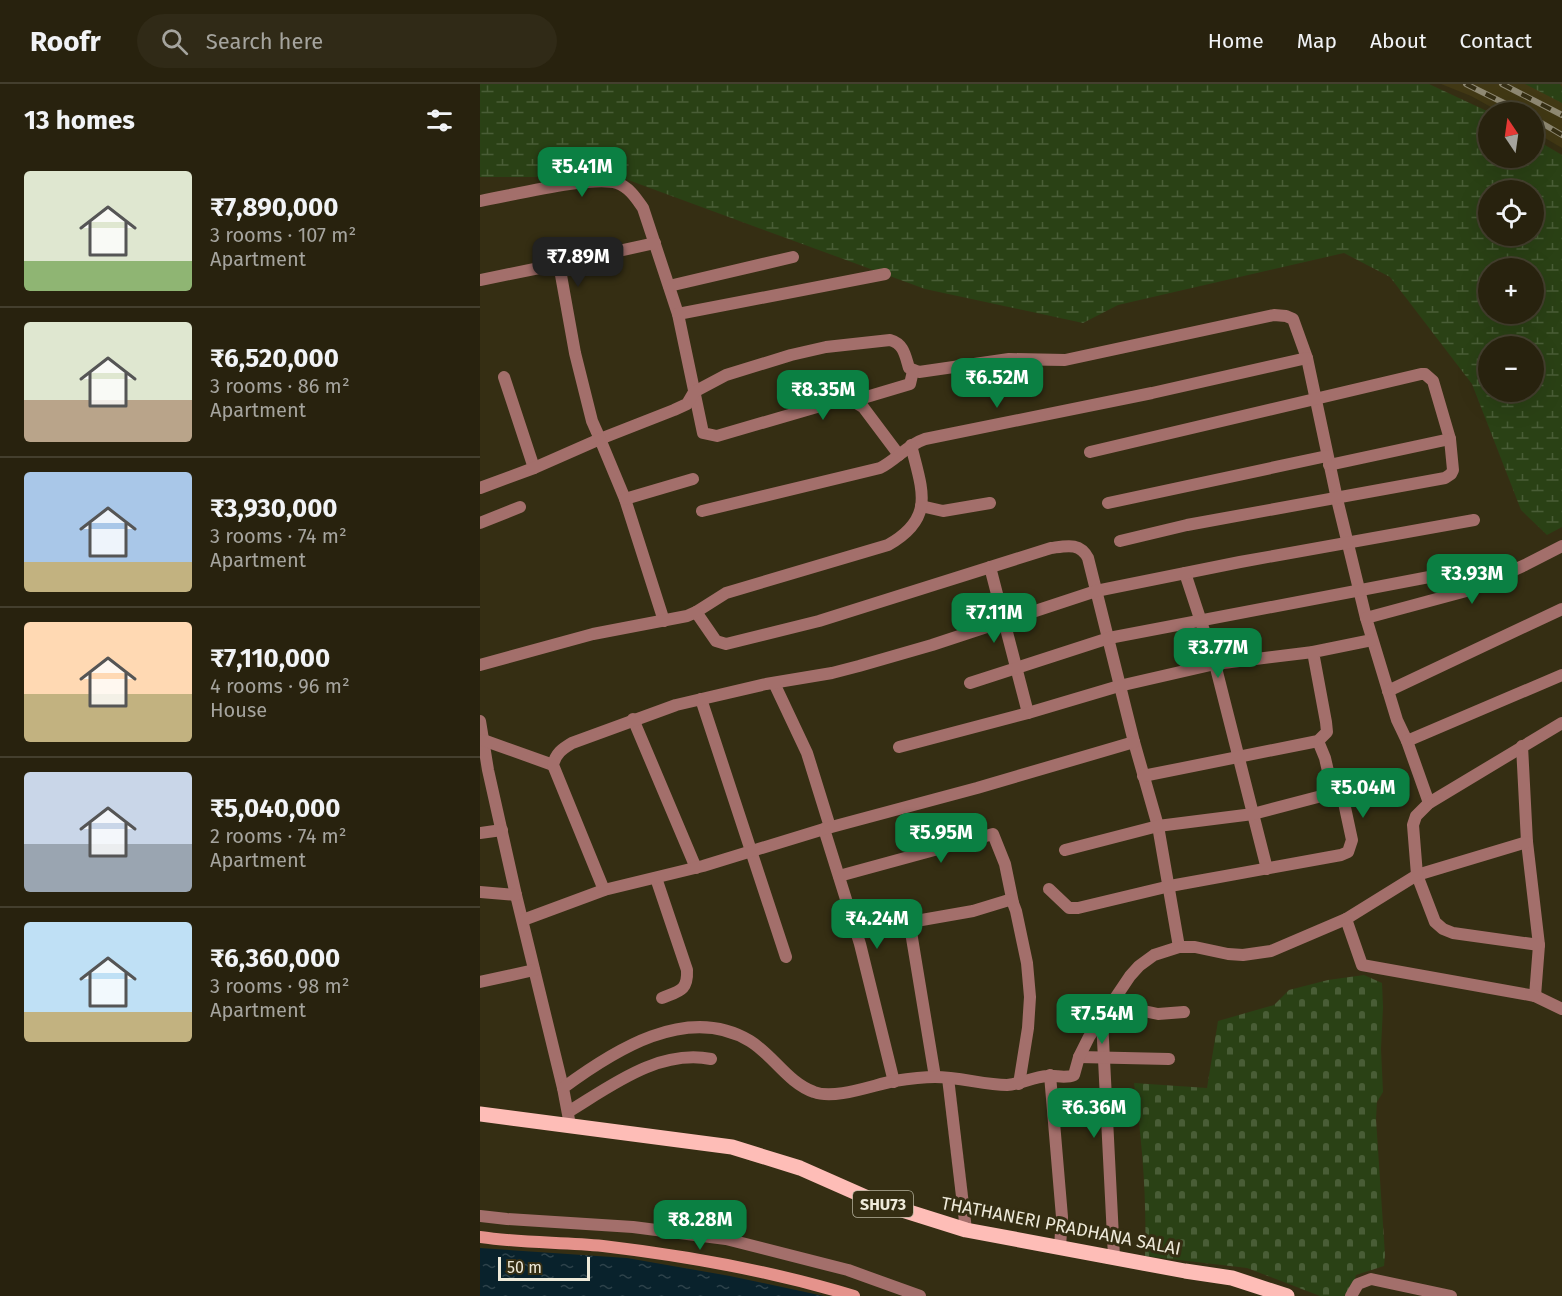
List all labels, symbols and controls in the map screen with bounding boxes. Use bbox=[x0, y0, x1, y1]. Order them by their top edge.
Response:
search box bbox=[137, 14, 557, 68]
text: Roofr bbox=[30, 25, 101, 58]
icon: search bbox=[158, 25, 191, 58]
text: Search here bbox=[206, 28, 323, 55]
text: Home bbox=[1208, 28, 1264, 54]
text: Map bbox=[1297, 28, 1337, 54]
text: About bbox=[1370, 28, 1427, 54]
text: Contact bbox=[1460, 28, 1532, 54]
north arrow bbox=[1478, 102, 1544, 168]
map controls bbox=[1478, 102, 1544, 402]
icon: filters bbox=[423, 104, 456, 137]
text: 13 homes bbox=[24, 105, 135, 136]
pin: ₹5.41M bbox=[533, 147, 631, 198]
text: ₹5.41M bbox=[552, 154, 612, 178]
button: locate bbox=[1478, 180, 1544, 246]
text: ₹7,890,000 bbox=[210, 192, 338, 223]
icon: home bbox=[72, 195, 144, 267]
text: 3 rooms · 107 m² bbox=[210, 223, 356, 247]
pin: ₹7.89M bbox=[529, 237, 627, 288]
text: ₹7.89M bbox=[546, 244, 610, 268]
text: Apartment bbox=[210, 247, 306, 271]
button: + bbox=[1478, 258, 1544, 324]
button: − bbox=[1478, 336, 1544, 402]
text: ₹6,520,000 bbox=[210, 343, 339, 374]
icon: home bbox=[72, 346, 144, 418]
pin: ₹6.52M bbox=[948, 358, 1046, 409]
text: ₹6.52M bbox=[965, 365, 1029, 389]
pin: ₹8.35M bbox=[774, 370, 872, 421]
text: 3 rooms · 86 m² bbox=[210, 374, 350, 398]
text: ₹8.35M bbox=[791, 377, 855, 401]
text: Apartment bbox=[210, 398, 306, 422]
text: ₹3,930,000 bbox=[210, 493, 338, 524]
icon: home bbox=[72, 496, 144, 568]
text: 3 rooms · 74 m² bbox=[210, 524, 347, 548]
text: Apartment bbox=[210, 548, 306, 572]
pin: ₹3.93M bbox=[1423, 554, 1521, 605]
text: ₹3.93M bbox=[1441, 561, 1503, 585]
pin: ₹7.11M bbox=[945, 593, 1043, 644]
text: ₹7.11M bbox=[966, 600, 1022, 624]
pin: ₹3.77M bbox=[1169, 628, 1267, 679]
text: ₹3.77M bbox=[1188, 635, 1248, 659]
text: ₹7,110,000 bbox=[210, 643, 330, 674]
icon: home bbox=[72, 646, 144, 718]
text: 4 rooms · 96 m² bbox=[210, 674, 350, 698]
text: House bbox=[210, 698, 267, 722]
pin: ₹5.04M bbox=[1314, 768, 1412, 819]
text: ₹5.04M bbox=[1331, 775, 1395, 799]
text: ₹5,040,000 bbox=[210, 793, 341, 824]
icon: home bbox=[72, 796, 144, 868]
pin: ₹5.95M bbox=[892, 813, 990, 864]
text: ₹5.95M bbox=[909, 820, 973, 844]
text: 2 rooms · 74 m² bbox=[210, 824, 347, 848]
text: Apartment bbox=[210, 848, 306, 872]
pin: ₹4.24M bbox=[828, 899, 926, 950]
text: ₹4.24M bbox=[845, 906, 909, 930]
text: ₹6,360,000 bbox=[210, 943, 340, 974]
icon: home bbox=[72, 946, 144, 1018]
text: 3 rooms · 98 m² bbox=[210, 974, 350, 998]
pin: ₹7.54M bbox=[1053, 994, 1151, 1045]
text: Apartment bbox=[210, 998, 306, 1022]
text: ₹7.54M bbox=[1071, 1001, 1133, 1025]
pin: ₹6.36M bbox=[1045, 1088, 1143, 1139]
text: ₹6.36M bbox=[1062, 1095, 1126, 1119]
road number: SHU73 bbox=[853, 1191, 913, 1217]
street label: THATHANERI PRADHANA SALAI bbox=[939, 1192, 1183, 1260]
pin: ₹8.28M bbox=[651, 1200, 749, 1251]
text: ₹8.28M bbox=[668, 1207, 732, 1231]
scale bar bbox=[498, 1254, 590, 1282]
text: 50 m bbox=[507, 1258, 542, 1277]

